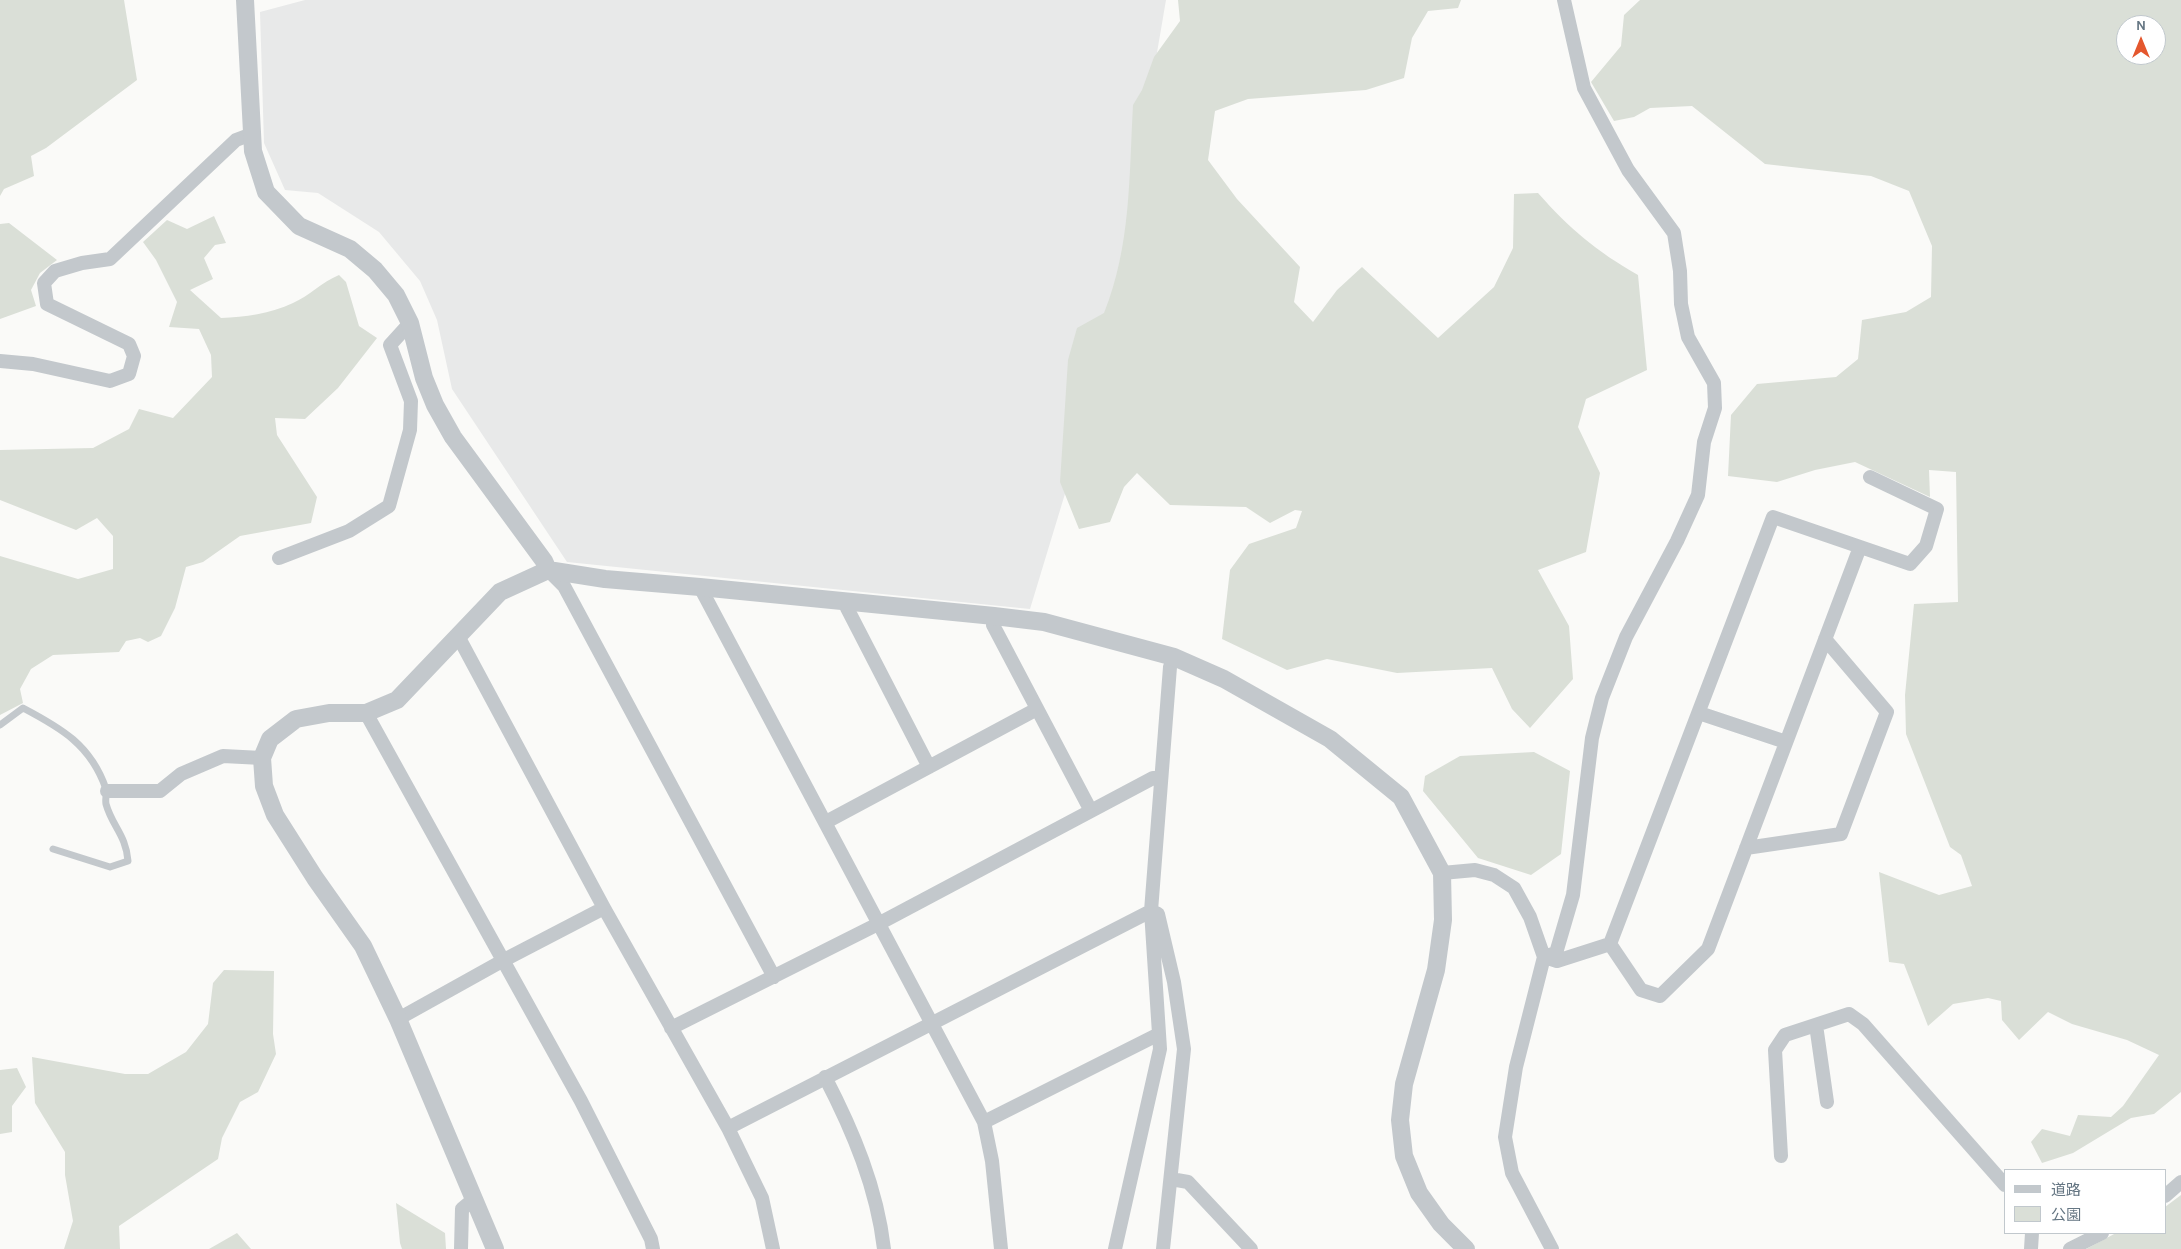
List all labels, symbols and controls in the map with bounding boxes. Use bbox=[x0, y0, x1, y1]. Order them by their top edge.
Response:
north arrow bbox=[2116, 15, 2166, 65]
text: N bbox=[2136, 17, 2146, 34]
legend bbox=[2004, 1169, 2166, 1234]
text: 道路 bbox=[2051, 1181, 2081, 1199]
text: 公園 bbox=[2051, 1206, 2081, 1224]

